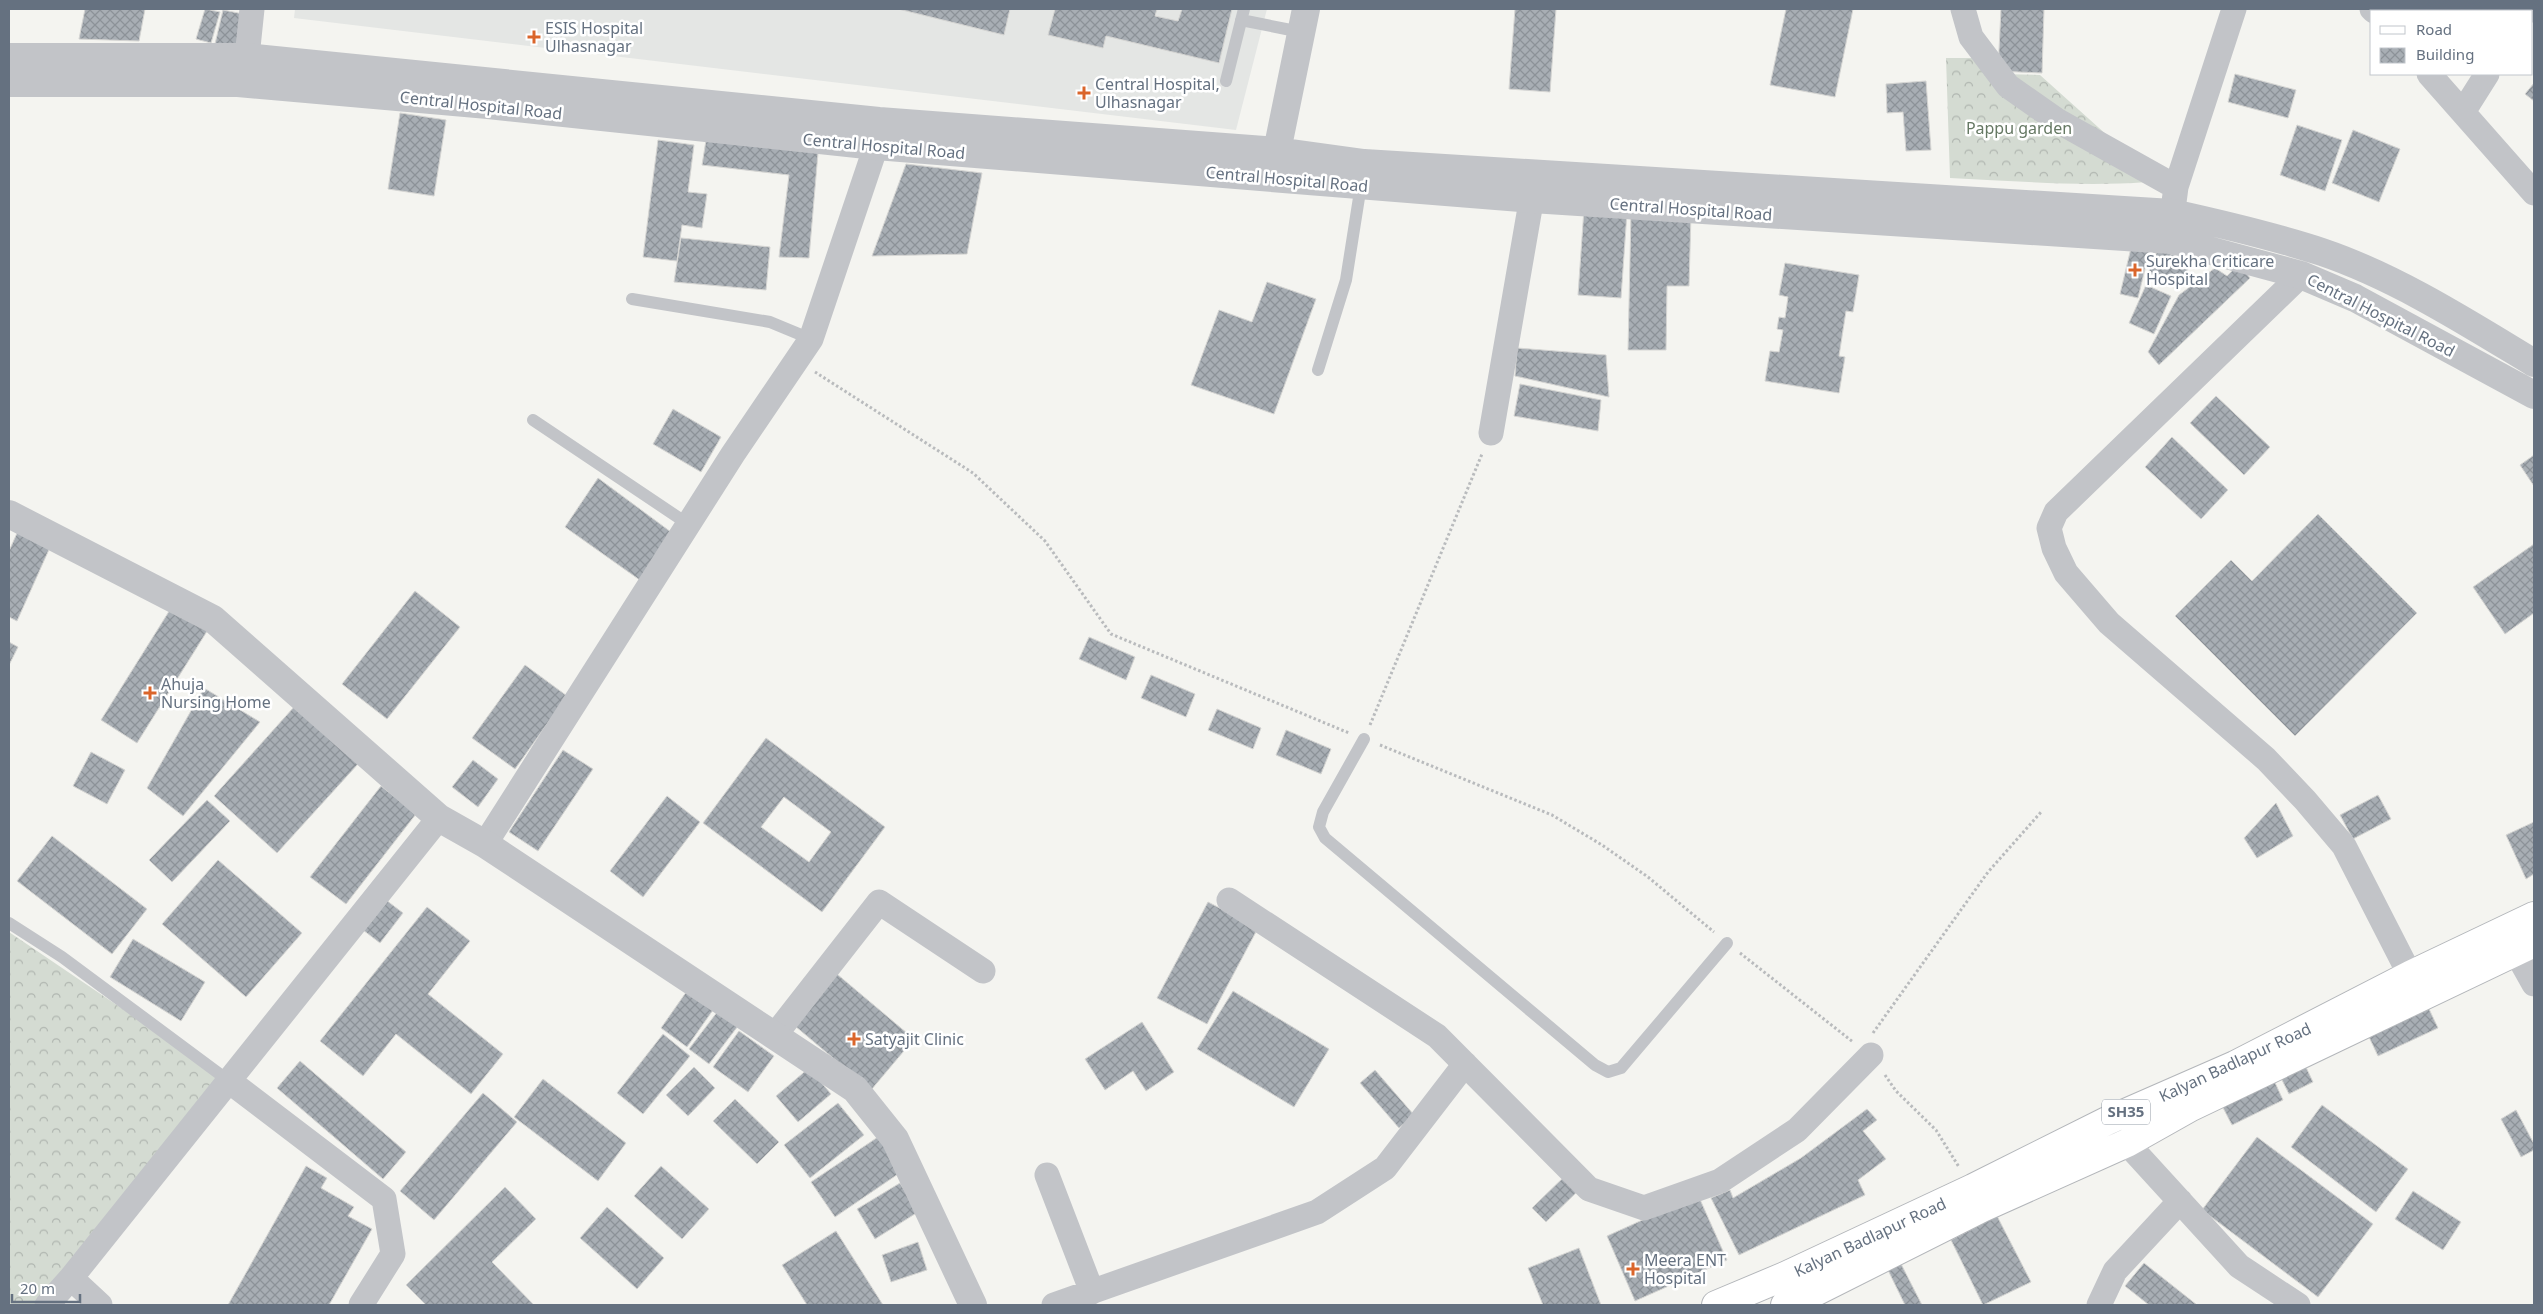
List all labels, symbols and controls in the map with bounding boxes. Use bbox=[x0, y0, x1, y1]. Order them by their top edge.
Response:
legend bbox=[2370, 10, 2533, 75]
place label: ESIS Hospital Ulhasnagar bbox=[545, 17, 643, 57]
text: Road bbox=[2416, 19, 2452, 39]
marker: ESIS Hospital Ulhasnagar bbox=[527, 30, 541, 44]
text: Building bbox=[2416, 44, 2474, 64]
place label: Central Hospital, Ulhasnagar bbox=[1095, 73, 1220, 113]
street label: Central Hospital Road bbox=[399, 86, 563, 124]
marker: Central Hospital, Ulhasnagar bbox=[1077, 86, 1091, 100]
park label: Pappu garden bbox=[1966, 117, 2072, 139]
street label: Central Hospital Road bbox=[802, 128, 966, 164]
street label: Central Hospital Road bbox=[1205, 161, 1369, 197]
street label: Central Hospital Road bbox=[1609, 192, 1773, 226]
place label: Surekha Criticare Hospital bbox=[2146, 250, 2274, 290]
marker: Surekha Criticare Hospital bbox=[2128, 263, 2142, 277]
street label: Central Hospital Road bbox=[2303, 268, 2459, 362]
place label: Ahuja Nursing Home bbox=[161, 673, 271, 713]
marker: Ahuja Nursing Home bbox=[143, 686, 157, 700]
street label: Kalyan Badlapur Road bbox=[2155, 1017, 2315, 1107]
place label: Satyajit Clinic bbox=[865, 1028, 964, 1050]
marker: Satyajit Clinic bbox=[847, 1032, 861, 1046]
road number: SH35 bbox=[2102, 1100, 2150, 1124]
street label: Kalyan Badlapur Road bbox=[1790, 1192, 1950, 1282]
place label: Meera ENT Hospital bbox=[1644, 1249, 1726, 1289]
marker: Meera ENT Hospital bbox=[1626, 1262, 1640, 1276]
scale bar bbox=[12, 1272, 80, 1304]
text: 20 m bbox=[20, 1278, 55, 1298]

